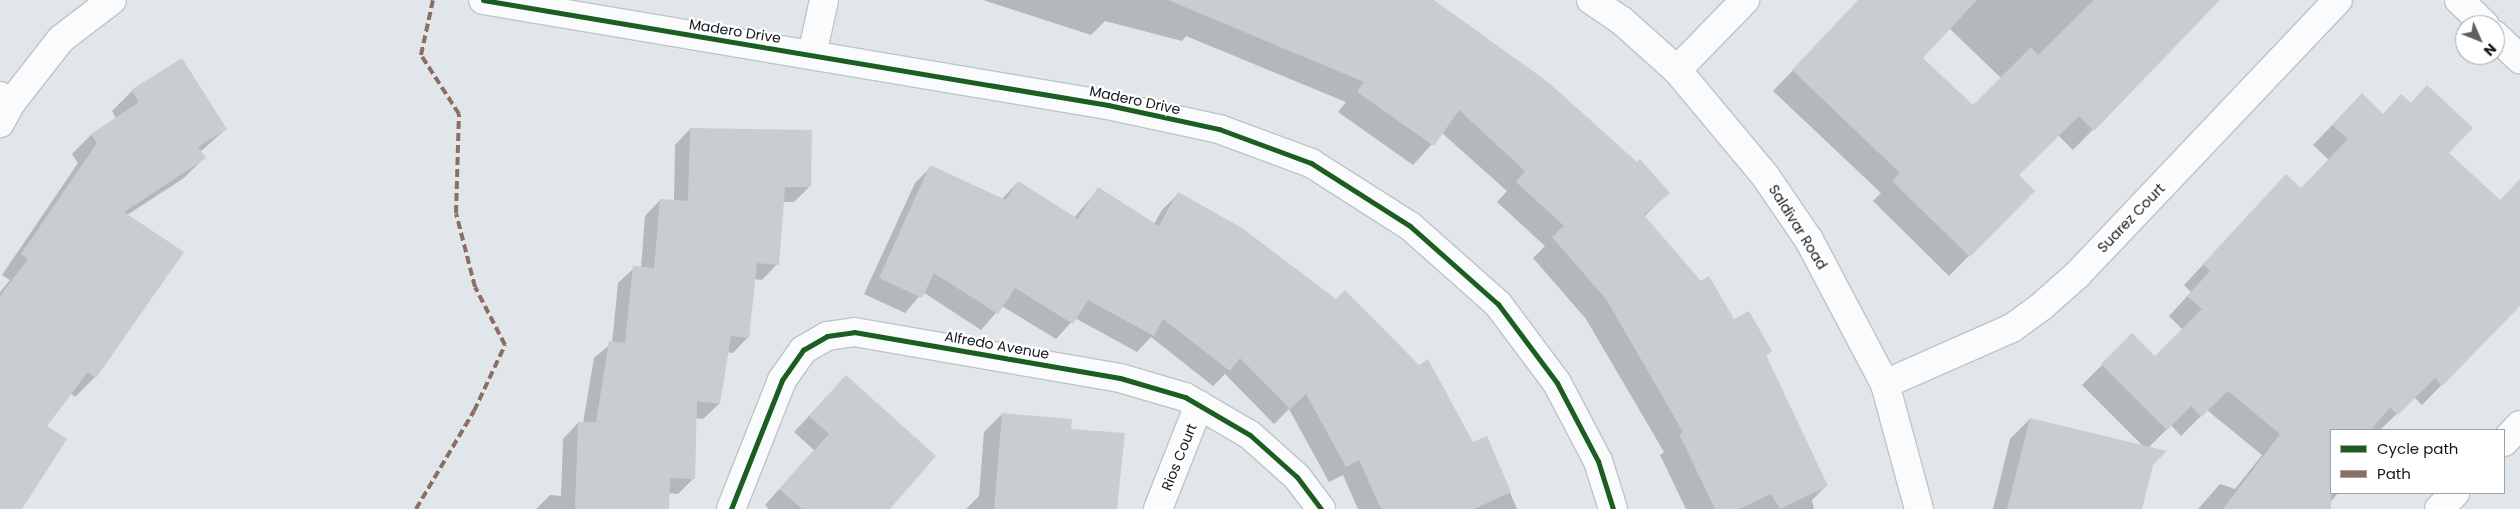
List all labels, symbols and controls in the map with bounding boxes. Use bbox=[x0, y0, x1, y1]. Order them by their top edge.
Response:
street label: Madero Drive bbox=[688, 15, 782, 47]
north arrow bbox=[2455, 15, 2505, 65]
text: N bbox=[2479, 39, 2501, 60]
street label: Madero Drive bbox=[1088, 82, 1182, 118]
street label: Suarez Court bbox=[2094, 180, 2168, 256]
street label: Saldivar Road bbox=[1765, 182, 1831, 272]
street label: Alfredo Avenue bbox=[943, 328, 1051, 362]
street label: Rios Court bbox=[1158, 421, 1200, 493]
legend bbox=[2330, 429, 2505, 494]
text: Cycle path bbox=[2377, 438, 2458, 459]
text: Path bbox=[2377, 463, 2411, 484]

